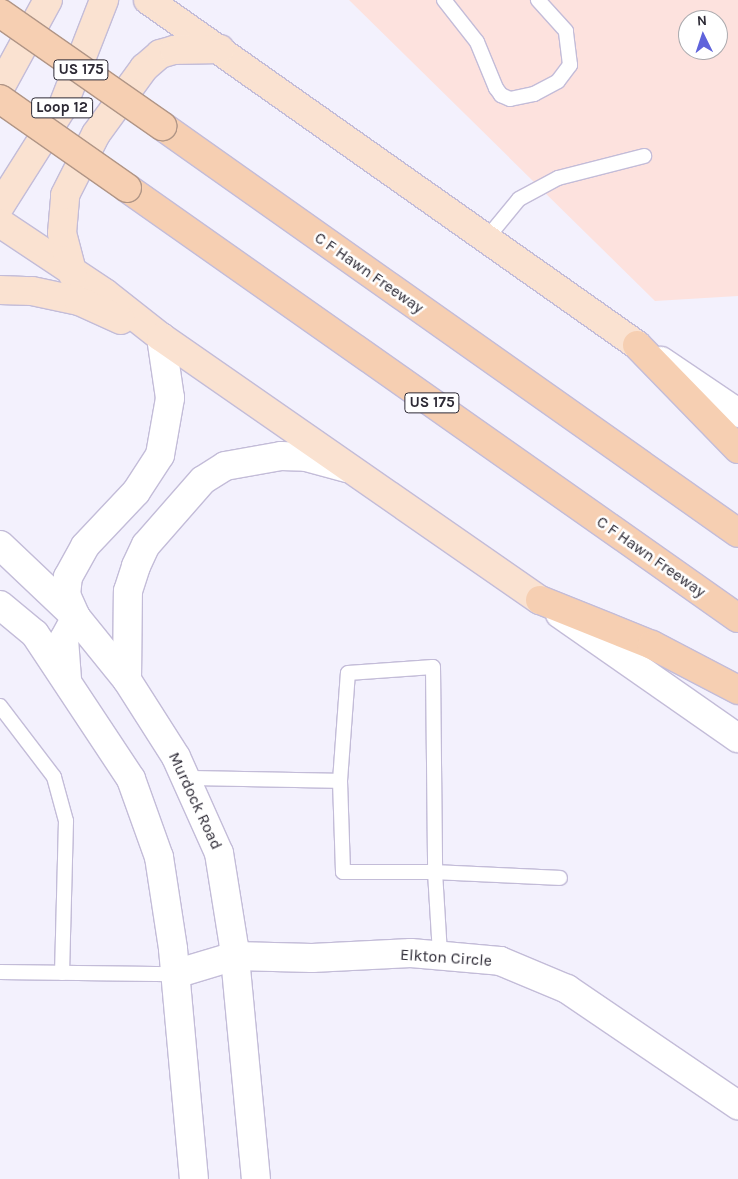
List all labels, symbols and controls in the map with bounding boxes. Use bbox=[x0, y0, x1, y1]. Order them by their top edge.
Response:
north arrow bbox=[678, 10, 728, 60]
text: N bbox=[696, 12, 708, 29]
road number: US 175 bbox=[52, 58, 110, 82]
road number: Loop 12 bbox=[31, 96, 93, 120]
street label: C F Hawn Freeway bbox=[311, 228, 427, 318]
road number: US 175 bbox=[403, 390, 461, 416]
street label: C F Hawn Freeway bbox=[593, 512, 709, 602]
street label: Murdock Road bbox=[164, 749, 226, 853]
street label: Elkton Circle bbox=[399, 945, 493, 971]

